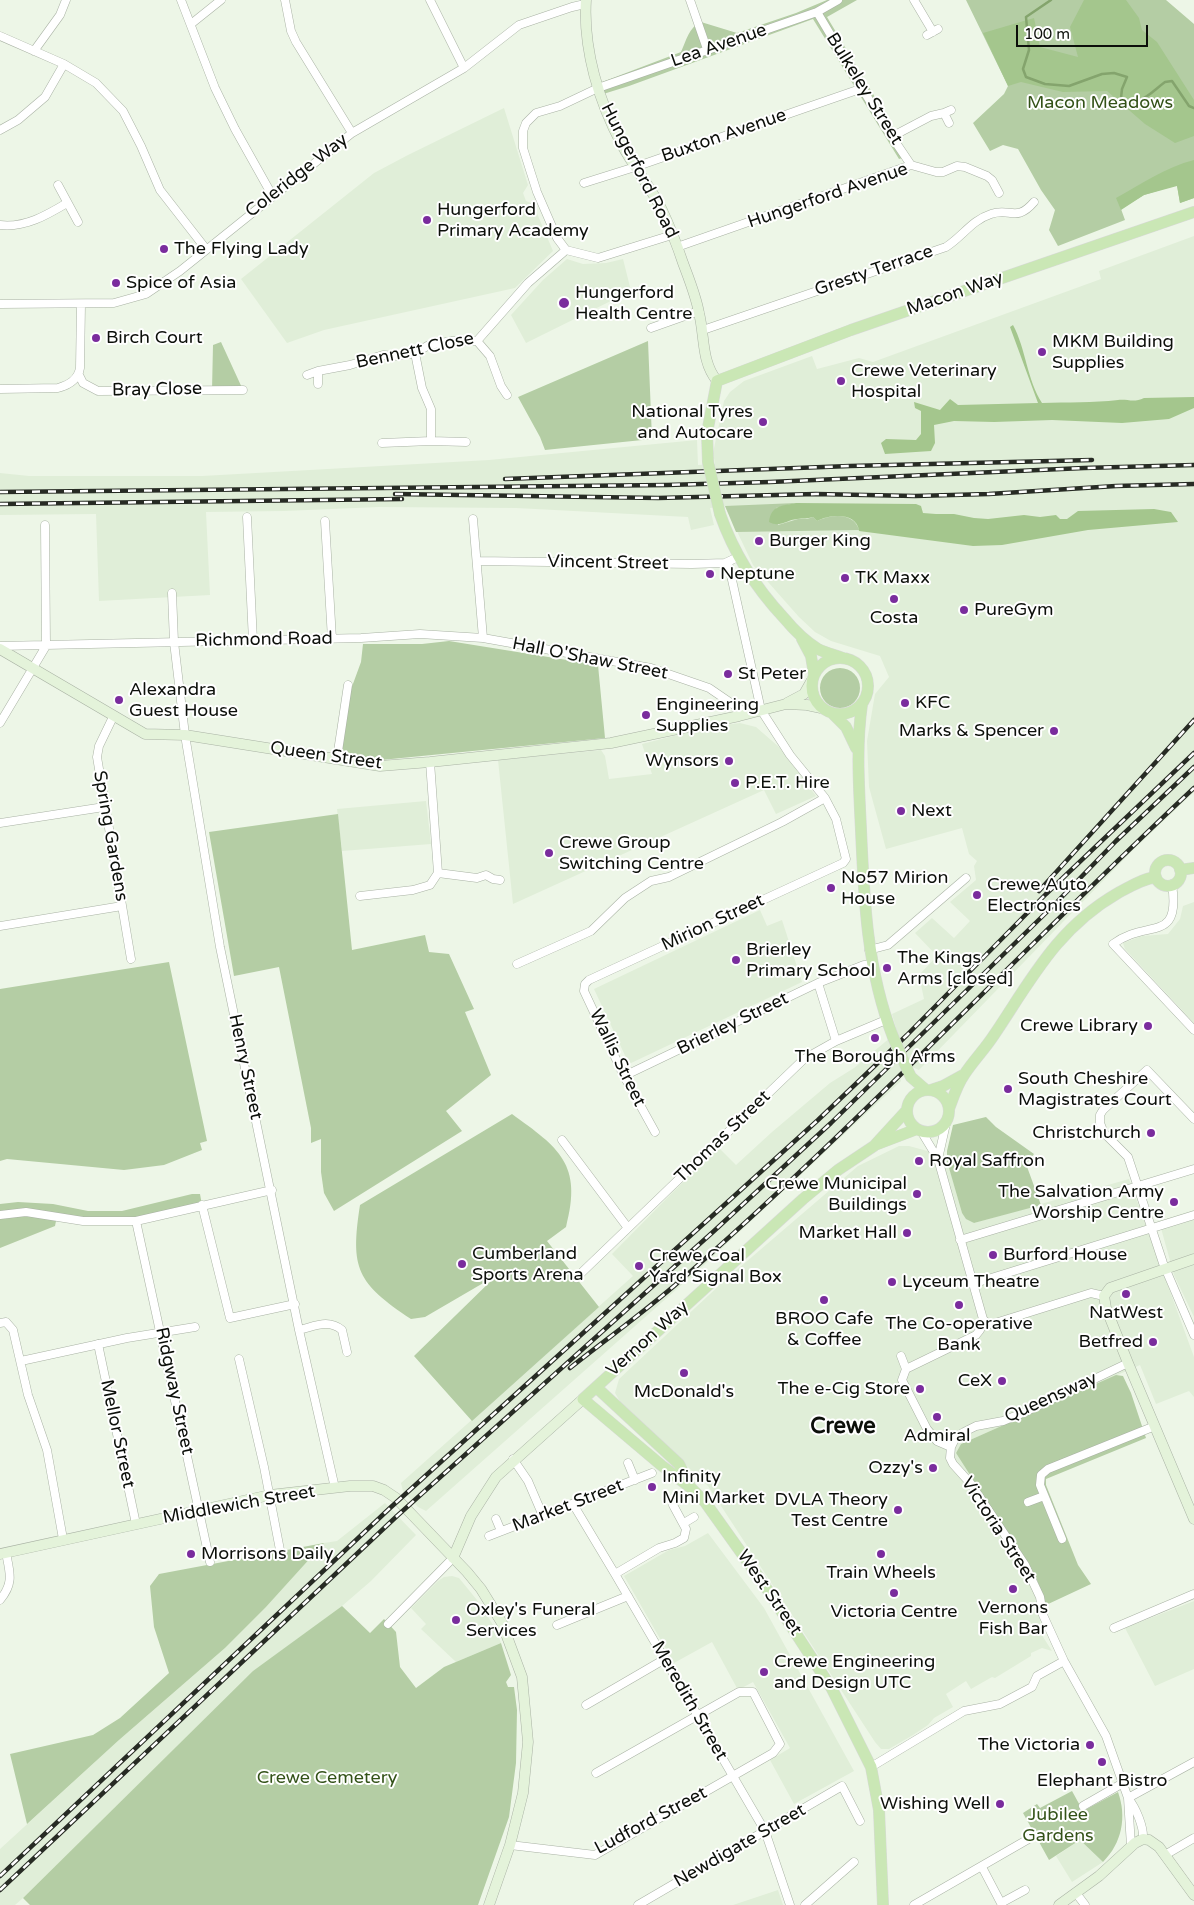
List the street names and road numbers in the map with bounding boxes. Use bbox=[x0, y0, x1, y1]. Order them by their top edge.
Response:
street label: Lea Avenue bbox=[668, 20, 770, 72]
street label: Bulkeley Street bbox=[821, 29, 907, 149]
street label: Hungerford Road bbox=[596, 100, 682, 242]
street label: Buxton Avenue bbox=[659, 105, 789, 167]
street label: Coleridge Way bbox=[242, 129, 352, 223]
street label: Hungerford Avenue bbox=[745, 158, 911, 234]
street label: Gresty Terrace bbox=[812, 241, 936, 301]
street label: Macon Way bbox=[904, 267, 1006, 321]
street label: Bennett Close bbox=[354, 328, 476, 374]
street label: Bray Close bbox=[112, 378, 202, 402]
street label: Vincent Street bbox=[547, 551, 669, 575]
street label: Richmond Road bbox=[195, 628, 333, 652]
street label: Hall O'Shaw Street bbox=[510, 633, 670, 685]
street label: Queen Street bbox=[269, 737, 383, 775]
street label: Spring Gardens bbox=[88, 769, 132, 903]
street label: Mirion Street bbox=[658, 890, 768, 956]
street label: Brierley Street bbox=[674, 988, 792, 1060]
street label: Wallis Street bbox=[584, 1006, 650, 1110]
street label: Henry Street bbox=[223, 1012, 267, 1122]
street label: Thomas Street bbox=[671, 1086, 775, 1188]
street label: Vernon Way bbox=[602, 1296, 694, 1382]
street label: Ridgway Street bbox=[150, 1325, 198, 1457]
street label: Queensway bbox=[1001, 1368, 1101, 1428]
street label: Mellor Street bbox=[95, 1378, 139, 1490]
street label: Victoria Street bbox=[956, 1473, 1040, 1587]
street label: Market Street bbox=[509, 1475, 627, 1537]
street label: Middlewich Street bbox=[161, 1481, 317, 1529]
street label: West Street bbox=[732, 1546, 806, 1640]
street label: Meredith Street bbox=[646, 1638, 732, 1764]
street label: Ludford Street bbox=[591, 1782, 711, 1860]
street label: Newdigate Street bbox=[670, 1799, 810, 1893]

